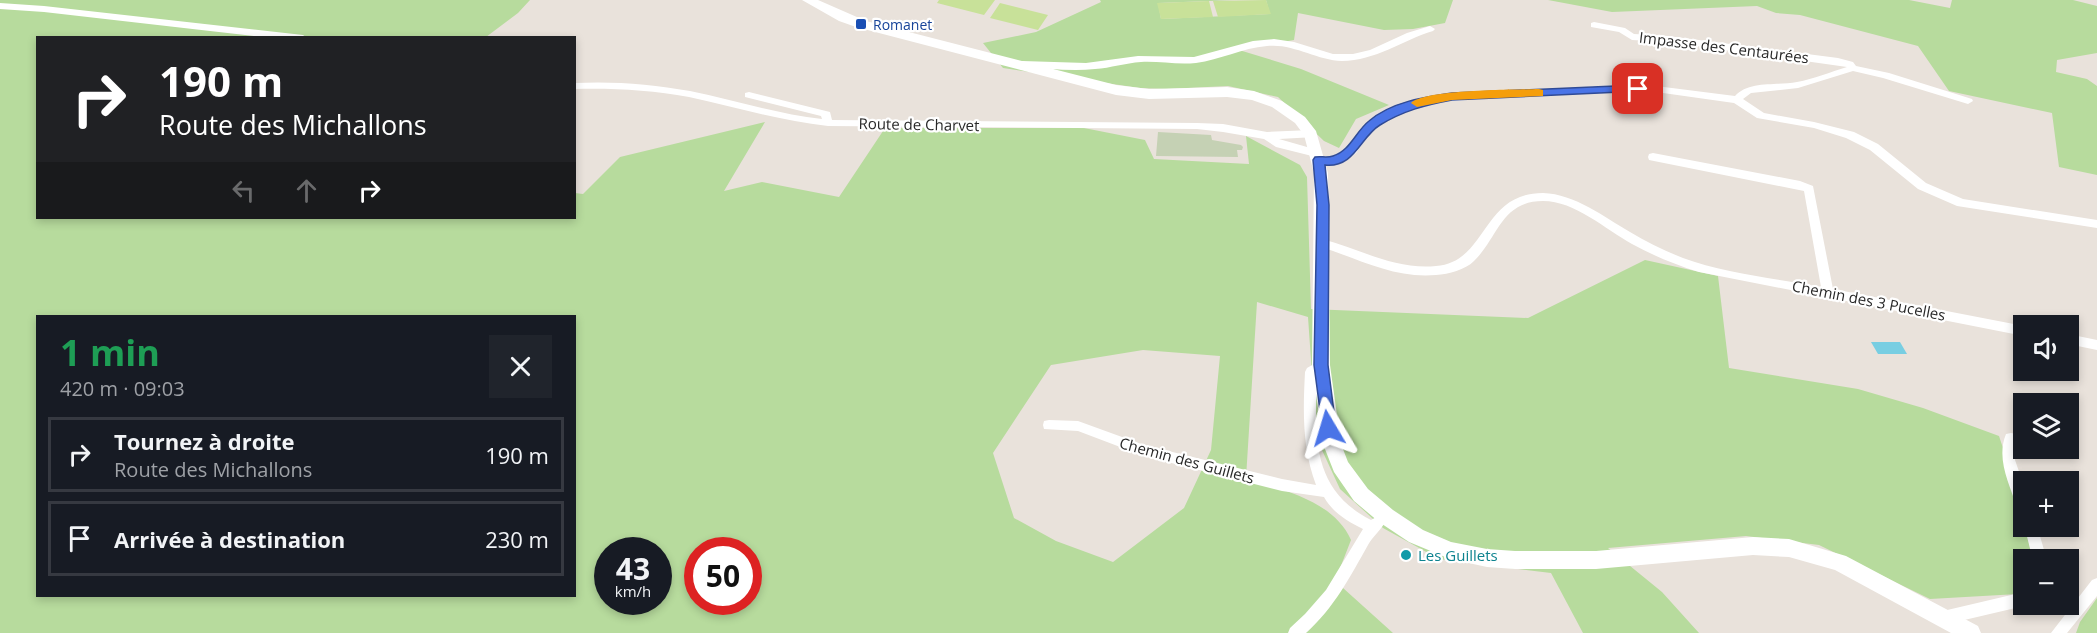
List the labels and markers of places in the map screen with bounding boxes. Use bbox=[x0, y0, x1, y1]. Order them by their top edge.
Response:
place label: Romanet bbox=[873, 15, 932, 34]
marker: Romanet bbox=[854, 17, 868, 31]
pin bbox=[1612, 63, 1663, 114]
place label: Les Guillets bbox=[1418, 545, 1498, 565]
marker: Les Guillets bbox=[1399, 548, 1413, 562]

